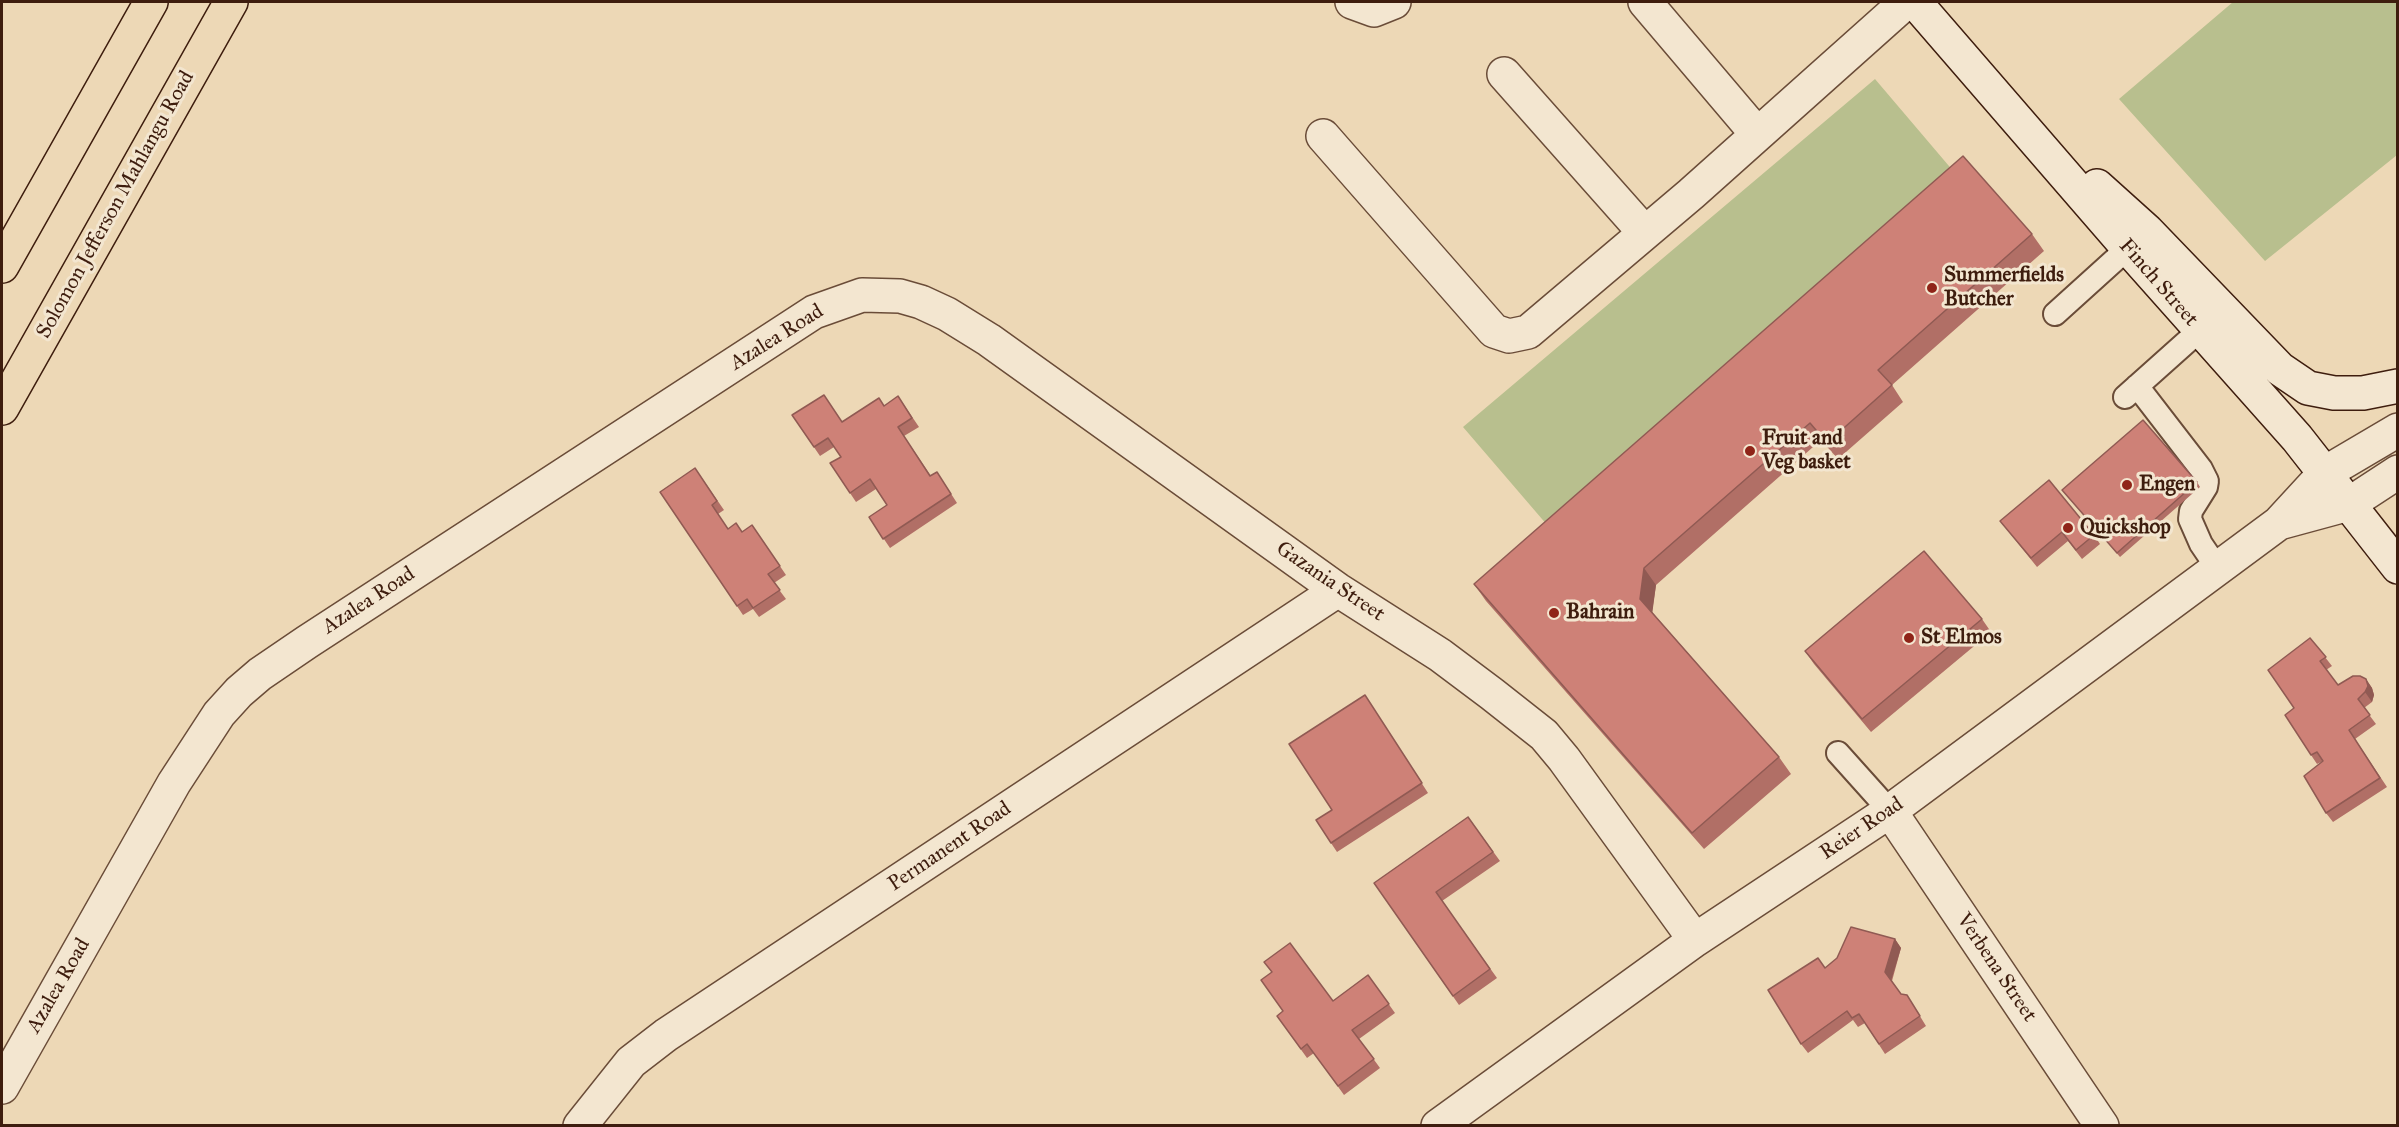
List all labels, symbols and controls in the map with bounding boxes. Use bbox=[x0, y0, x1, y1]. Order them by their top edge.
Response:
street label: Solomon Jefferson Mahlangu Road bbox=[32, 67, 200, 343]
street label: Finch Street bbox=[2113, 234, 2203, 332]
place label: Summerfields Butcher bbox=[1944, 263, 2064, 313]
marker: Summerfields Butcher bbox=[1925, 281, 1939, 295]
street label: Azalea Road bbox=[726, 299, 828, 377]
place label: Fruit and Veg basket bbox=[1762, 426, 1851, 476]
marker: Fruit and Veg basket bbox=[1743, 444, 1757, 458]
place label: Engen bbox=[2139, 472, 2195, 498]
marker: Engen bbox=[2120, 478, 2134, 492]
place label: Quickshop bbox=[2080, 515, 2171, 541]
marker: Quickshop bbox=[2061, 521, 2075, 535]
street label: Gazania Street bbox=[1271, 536, 1389, 628]
street label: Azalea Road bbox=[318, 562, 420, 640]
place label: Bahrain bbox=[1566, 600, 1634, 626]
marker: Bahrain bbox=[1547, 606, 1561, 620]
place label: St Elmos bbox=[1921, 625, 2002, 651]
marker: St Elmos bbox=[1902, 631, 1916, 645]
street label: Reier Road bbox=[1816, 792, 1908, 866]
street label: Permanent Road bbox=[884, 797, 1016, 897]
street label: Verbena Street bbox=[1950, 909, 2042, 1027]
street label: Azalea Road bbox=[22, 934, 96, 1038]

